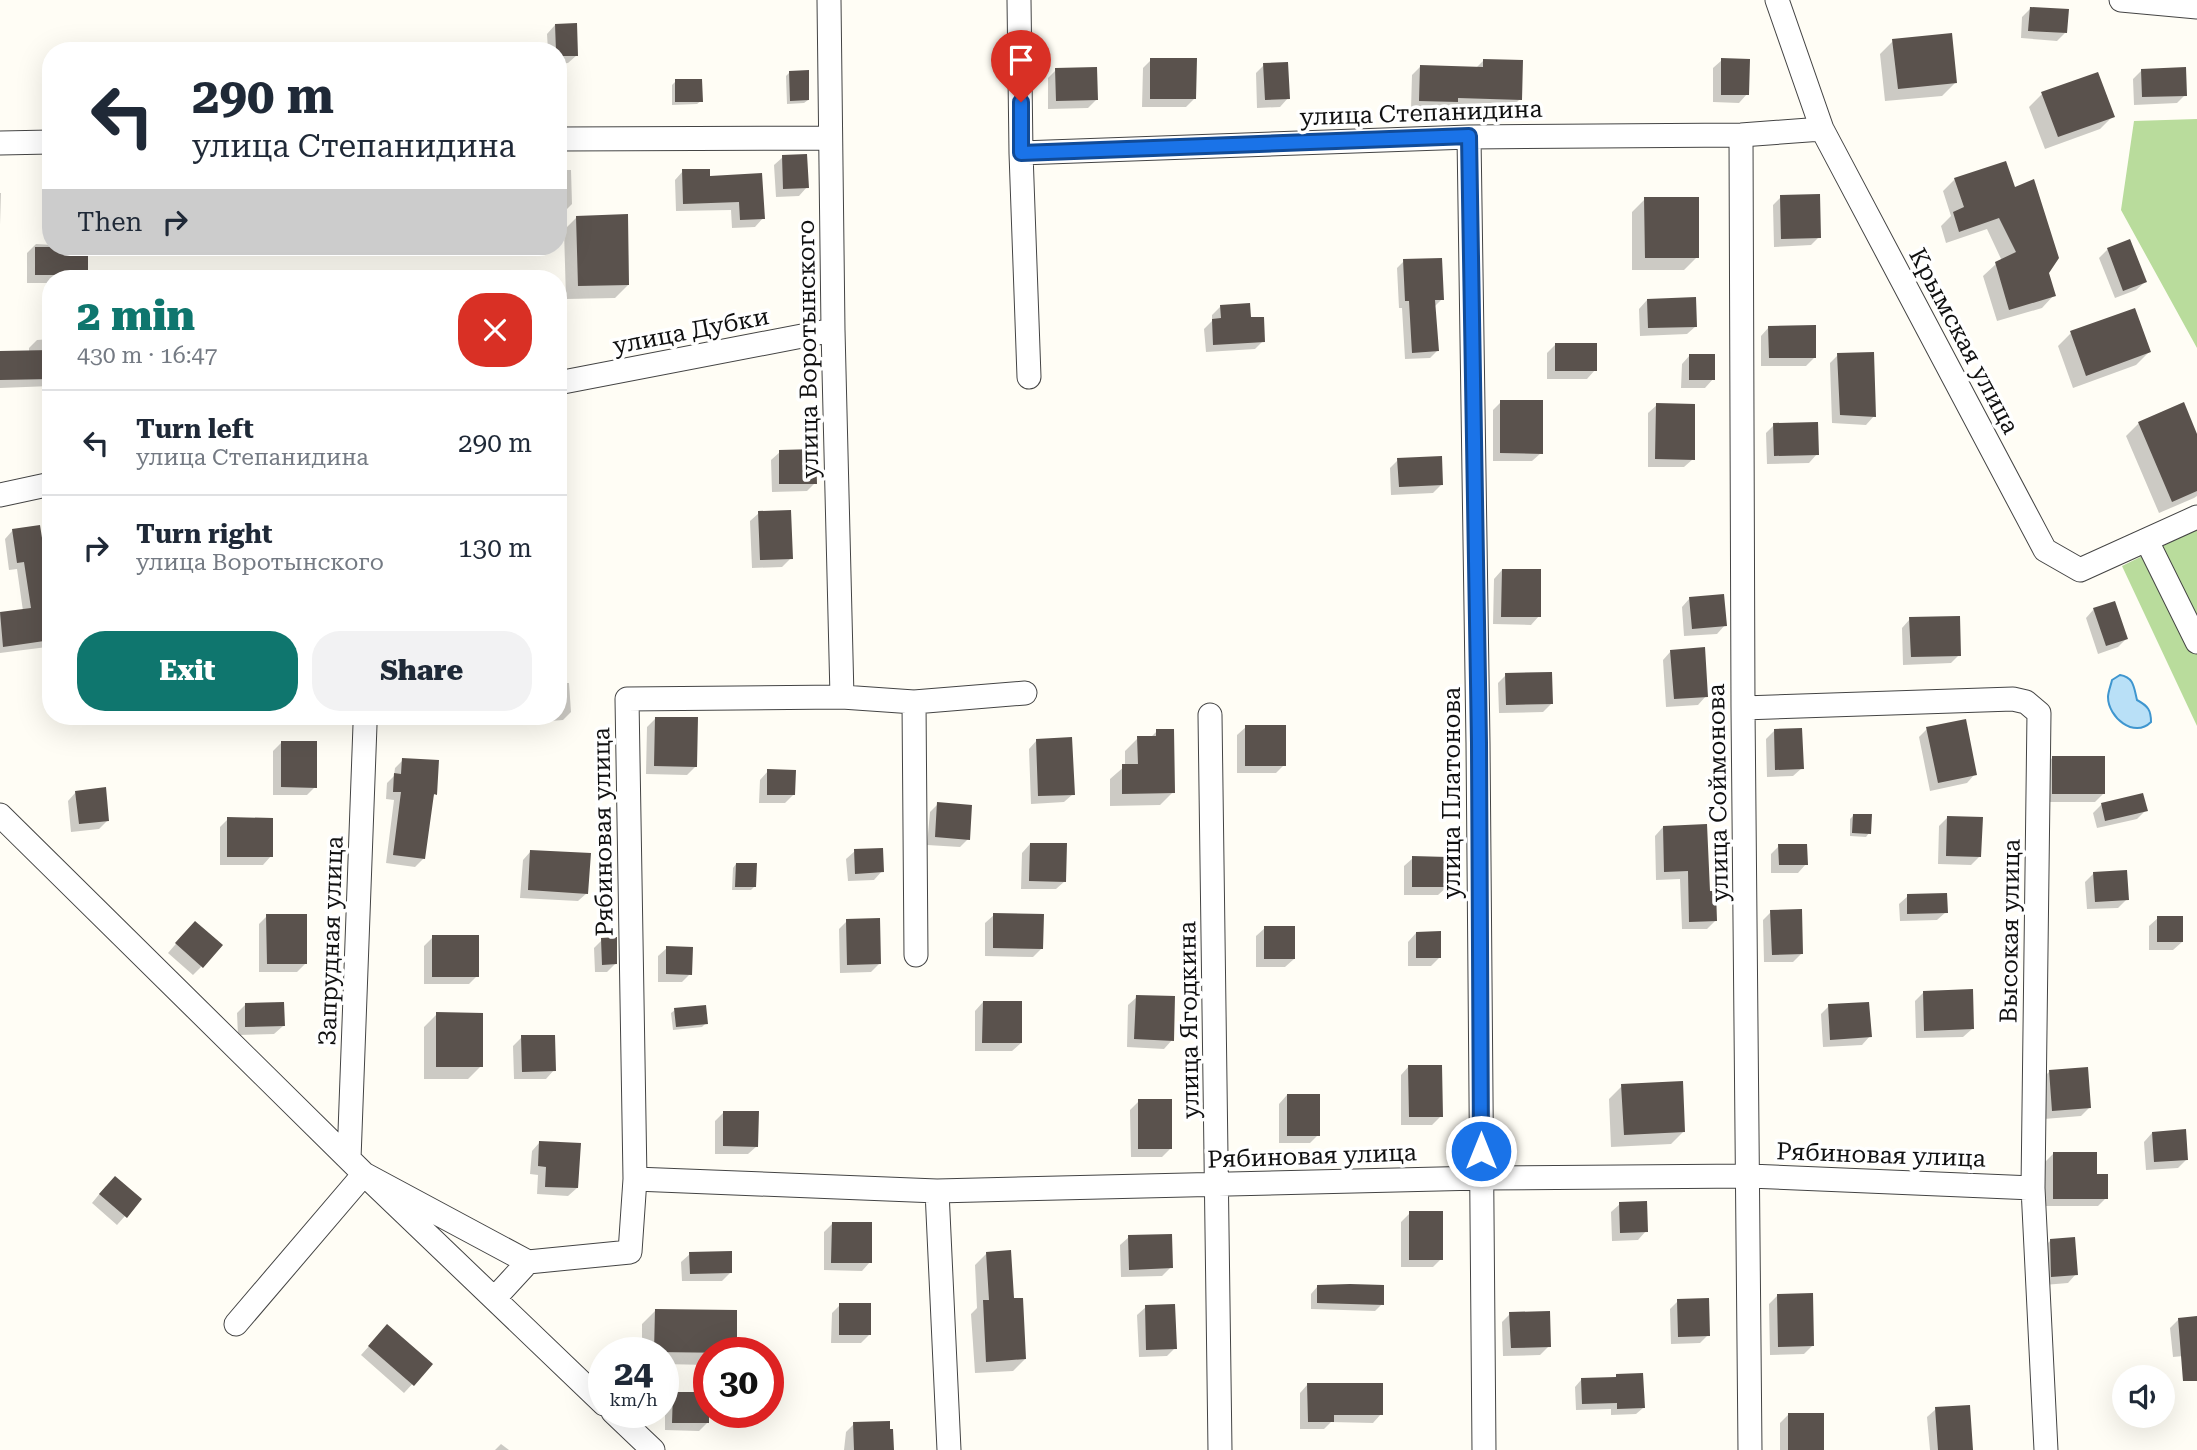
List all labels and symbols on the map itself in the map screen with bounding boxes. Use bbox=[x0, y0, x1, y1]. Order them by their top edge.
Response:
pin bbox=[991, 30, 1051, 102]
street label: улица Степанидина bbox=[1299, 95, 1543, 131]
street label: улица Воротынского bbox=[792, 219, 824, 479]
street label: Крымская улица bbox=[1903, 244, 2025, 438]
street label: улица Дубки bbox=[611, 302, 771, 360]
street label: улица Соймонова bbox=[1702, 683, 1734, 903]
street label: улица Платонова bbox=[1438, 687, 1466, 899]
street label: Рябиновая улица bbox=[587, 727, 619, 937]
street label: Запрудная улица bbox=[313, 836, 349, 1046]
street label: Высокая улица bbox=[1994, 839, 2026, 1023]
street label: улица Ягодкина bbox=[1173, 921, 1205, 1119]
position arrow bbox=[1444, 1114, 1518, 1188]
street label: Рябиновая улица bbox=[1776, 1137, 1986, 1173]
street label: Рябиновая улица bbox=[1207, 1138, 1417, 1174]
speed limit sign: 30 bbox=[693, 1337, 784, 1428]

